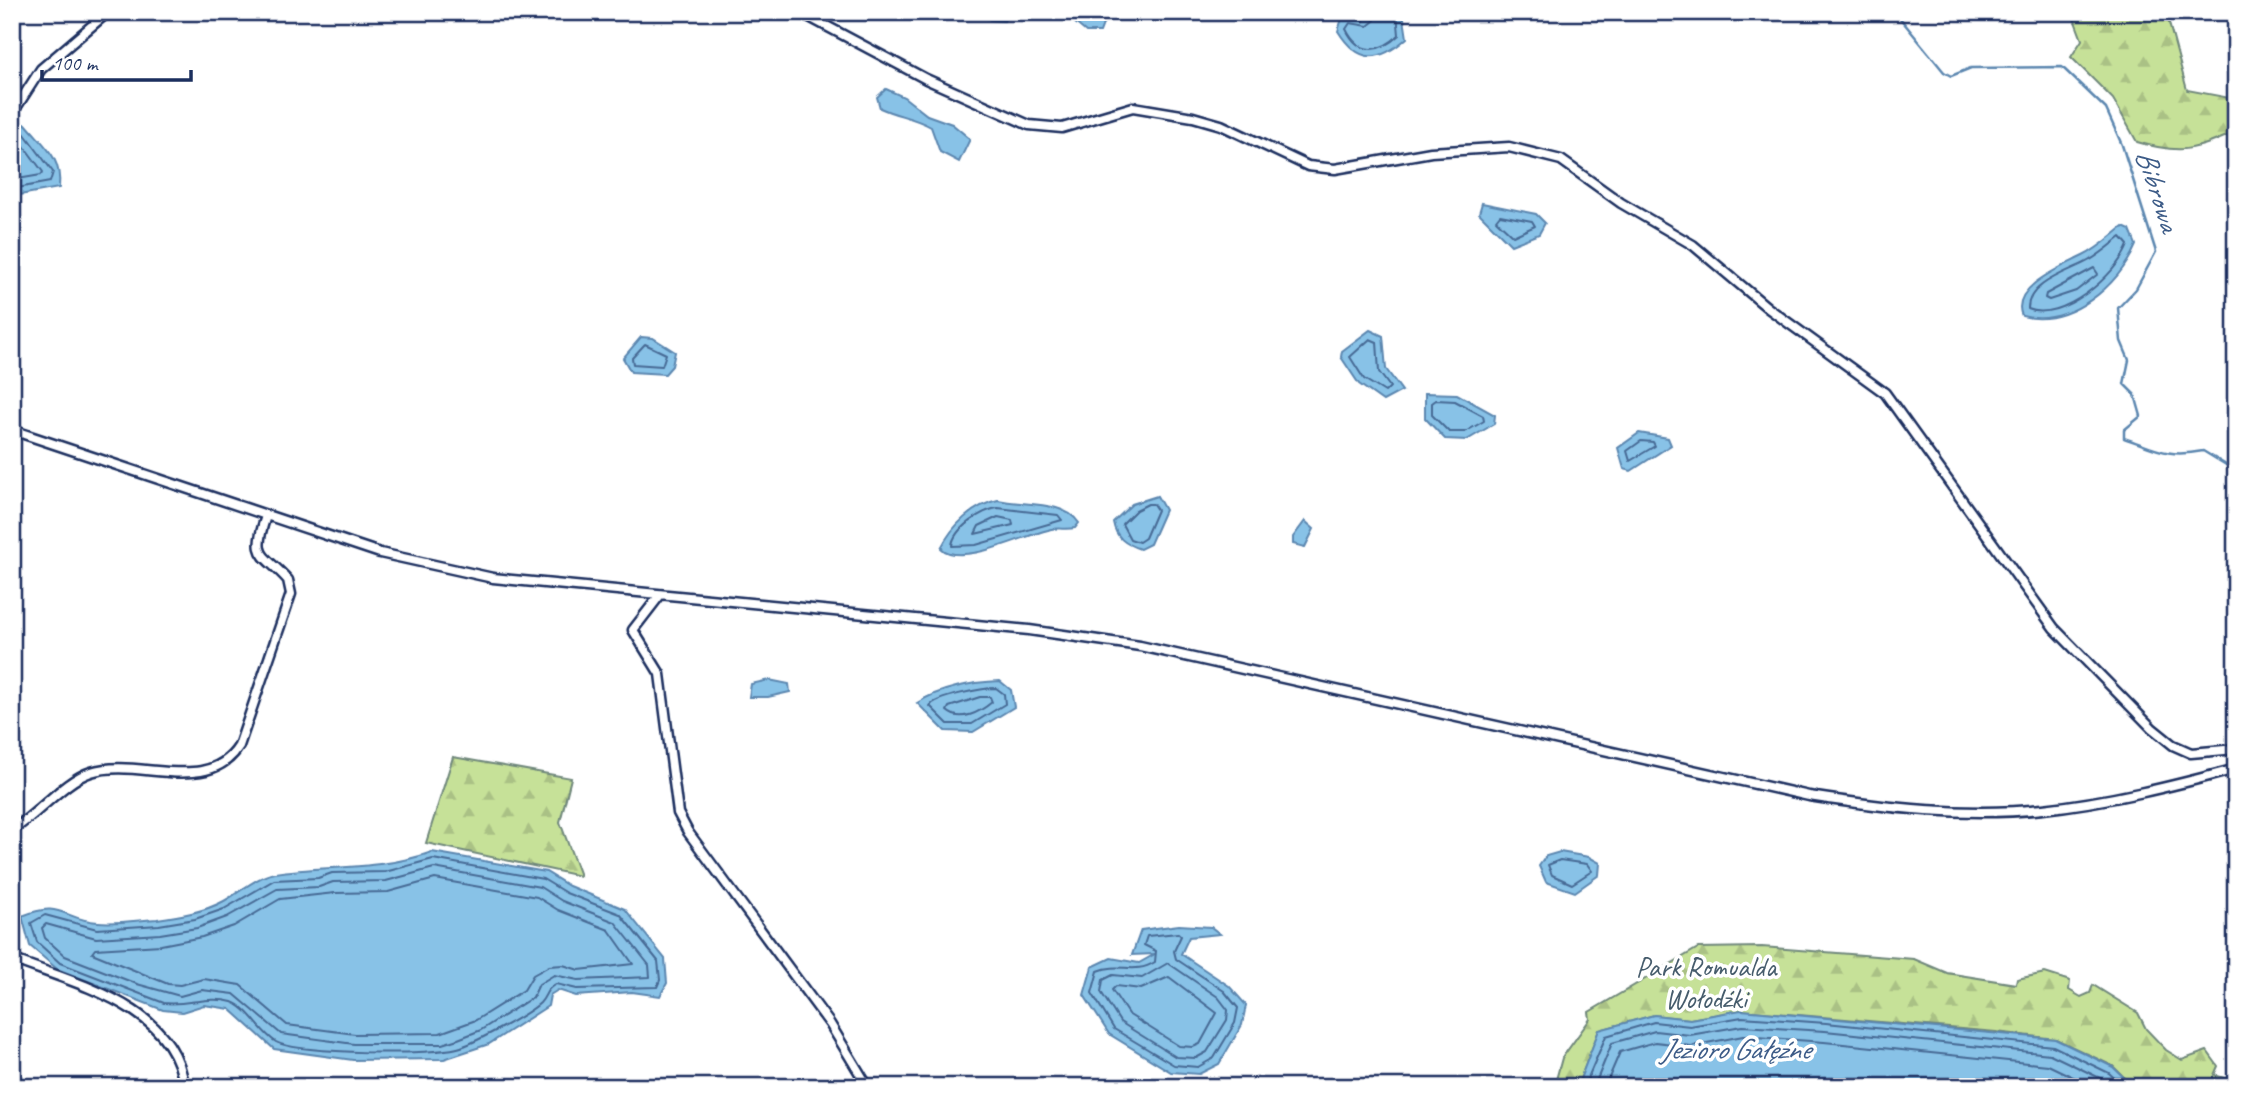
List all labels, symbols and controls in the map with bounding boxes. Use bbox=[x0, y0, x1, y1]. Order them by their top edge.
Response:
scale bar bbox=[42, 38, 191, 82]
text: 100 m bbox=[52, 50, 99, 76]
water label: Bibrowa bbox=[2127, 144, 2190, 239]
park label: Park Romualda Wołodźki bbox=[1636, 949, 1778, 1016]
water label: Jezioro Gałęźne bbox=[1658, 1030, 1814, 1068]

